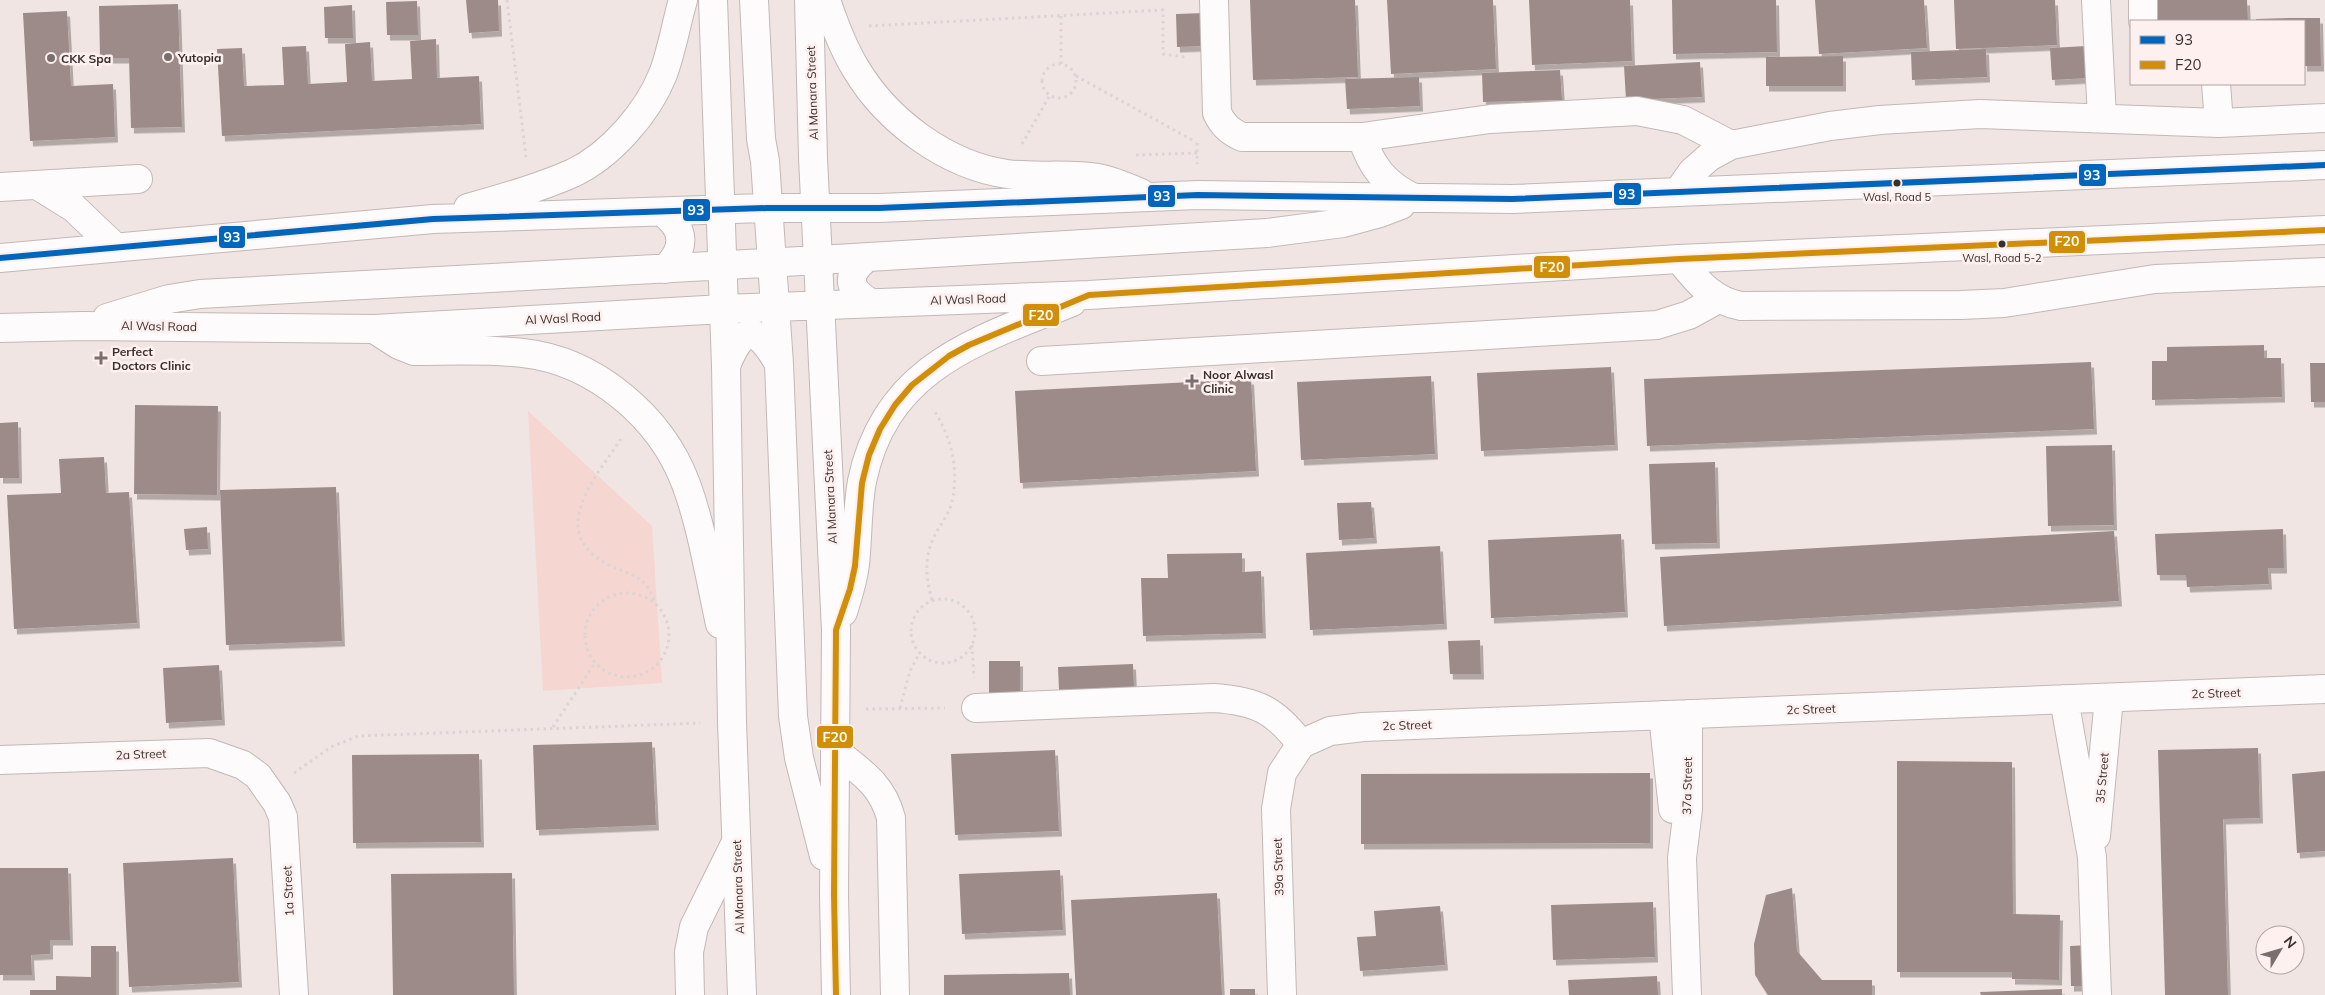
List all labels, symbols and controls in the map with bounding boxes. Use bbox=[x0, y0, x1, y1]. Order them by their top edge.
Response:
legend bbox=[2130, 20, 2305, 85]
text: 93 bbox=[2175, 30, 2193, 49]
street label: Al Manara Street bbox=[803, 46, 821, 140]
place label: Yutopia bbox=[177, 50, 221, 65]
place label: CKK Spa bbox=[61, 51, 111, 66]
marker: Yutopia bbox=[162, 51, 174, 63]
marker: CKK Spa bbox=[45, 52, 57, 64]
text: F20 bbox=[2175, 55, 2201, 74]
line badge: 93 bbox=[2078, 163, 2107, 187]
text: 93 bbox=[2084, 166, 2100, 184]
marker: Wasl, Road 5 bbox=[1892, 178, 1902, 188]
line badge: 93 bbox=[1613, 182, 1642, 206]
line badge: 93 bbox=[1147, 184, 1176, 208]
text: 93 bbox=[1619, 185, 1635, 203]
text: 93 bbox=[1154, 187, 1170, 205]
place label: Wasl, Road 5 bbox=[1863, 190, 1931, 204]
line badge: 93 bbox=[682, 198, 711, 222]
text: 93 bbox=[688, 201, 704, 219]
line badge: 93 bbox=[218, 225, 246, 249]
text: 93 bbox=[224, 228, 240, 246]
line badge: F20 bbox=[2048, 230, 2086, 254]
text: F20 bbox=[2055, 232, 2079, 250]
marker: Wasl, Road 5-2 bbox=[1997, 239, 2007, 249]
place label: Wasl, Road 5-2 bbox=[1962, 251, 2042, 265]
line badge: F20 bbox=[1533, 255, 1571, 279]
text: F20 bbox=[1540, 258, 1564, 276]
street label: Al Wasl Road bbox=[930, 290, 1006, 308]
line badge: F20 bbox=[1022, 303, 1060, 327]
text: F20 bbox=[1029, 306, 1053, 324]
street label: Al Wasl Road bbox=[525, 309, 601, 327]
street label: Al Wasl Road bbox=[121, 318, 197, 334]
place label: Perfect Doctors Clinic bbox=[112, 344, 191, 373]
marker: Perfect Doctors Clinic bbox=[94, 351, 108, 365]
place label: Noor Alwasl Clinic bbox=[1203, 367, 1273, 396]
marker: Noor Alwasl Clinic bbox=[1185, 374, 1199, 388]
street label: Al Manara Street bbox=[820, 449, 840, 545]
street label: 2c Street bbox=[2191, 685, 2241, 701]
street label: 2c Street bbox=[1786, 701, 1836, 717]
street label: 2c Street bbox=[1382, 717, 1432, 733]
line badge: F20 bbox=[816, 725, 854, 749]
text: F20 bbox=[823, 728, 847, 746]
street label: 2a Street bbox=[115, 746, 167, 762]
street label: 35 Street bbox=[2092, 752, 2112, 804]
street label: 37a Street bbox=[1679, 757, 1695, 815]
street label: 39a Street bbox=[1269, 838, 1287, 896]
street label: Al Manara Street bbox=[729, 840, 747, 934]
street label: 1a Street bbox=[279, 865, 297, 917]
north arrow bbox=[2255, 925, 2305, 975]
text: N bbox=[2280, 932, 2301, 952]

